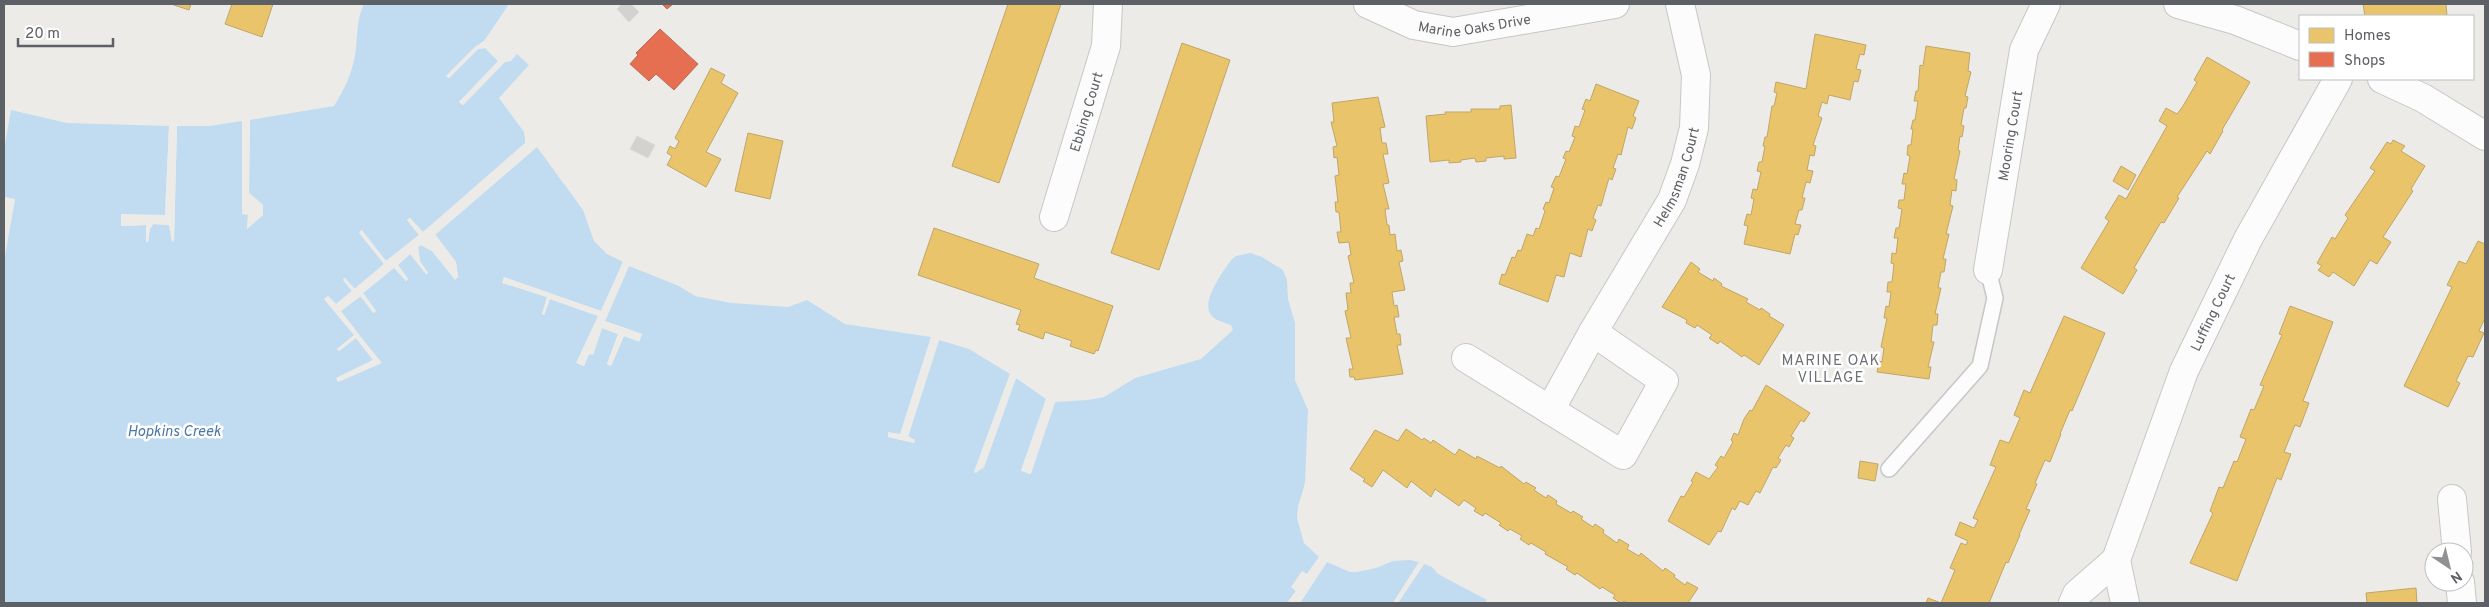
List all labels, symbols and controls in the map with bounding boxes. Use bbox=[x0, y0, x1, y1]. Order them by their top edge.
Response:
street label: Marine Oaks Drive bbox=[1417, 12, 1532, 42]
scale bar bbox=[18, 15, 112, 47]
legend bbox=[2299, 15, 2474, 80]
text: 20 m bbox=[25, 25, 60, 44]
text: Homes bbox=[2344, 27, 2391, 46]
text: Shops bbox=[2344, 52, 2385, 71]
street label: Ebbing Court bbox=[1067, 70, 1108, 154]
street label: Mooring Court bbox=[1996, 90, 2027, 182]
street label: Helmsman Court bbox=[1651, 126, 1704, 231]
street label: Luffing Court bbox=[2188, 272, 2240, 354]
district label: MARINE OAK VILLAGE bbox=[1782, 352, 1880, 388]
water label: Hopkins Creek bbox=[127, 423, 221, 442]
north arrow bbox=[2424, 542, 2474, 592]
text: N bbox=[2447, 567, 2465, 586]

